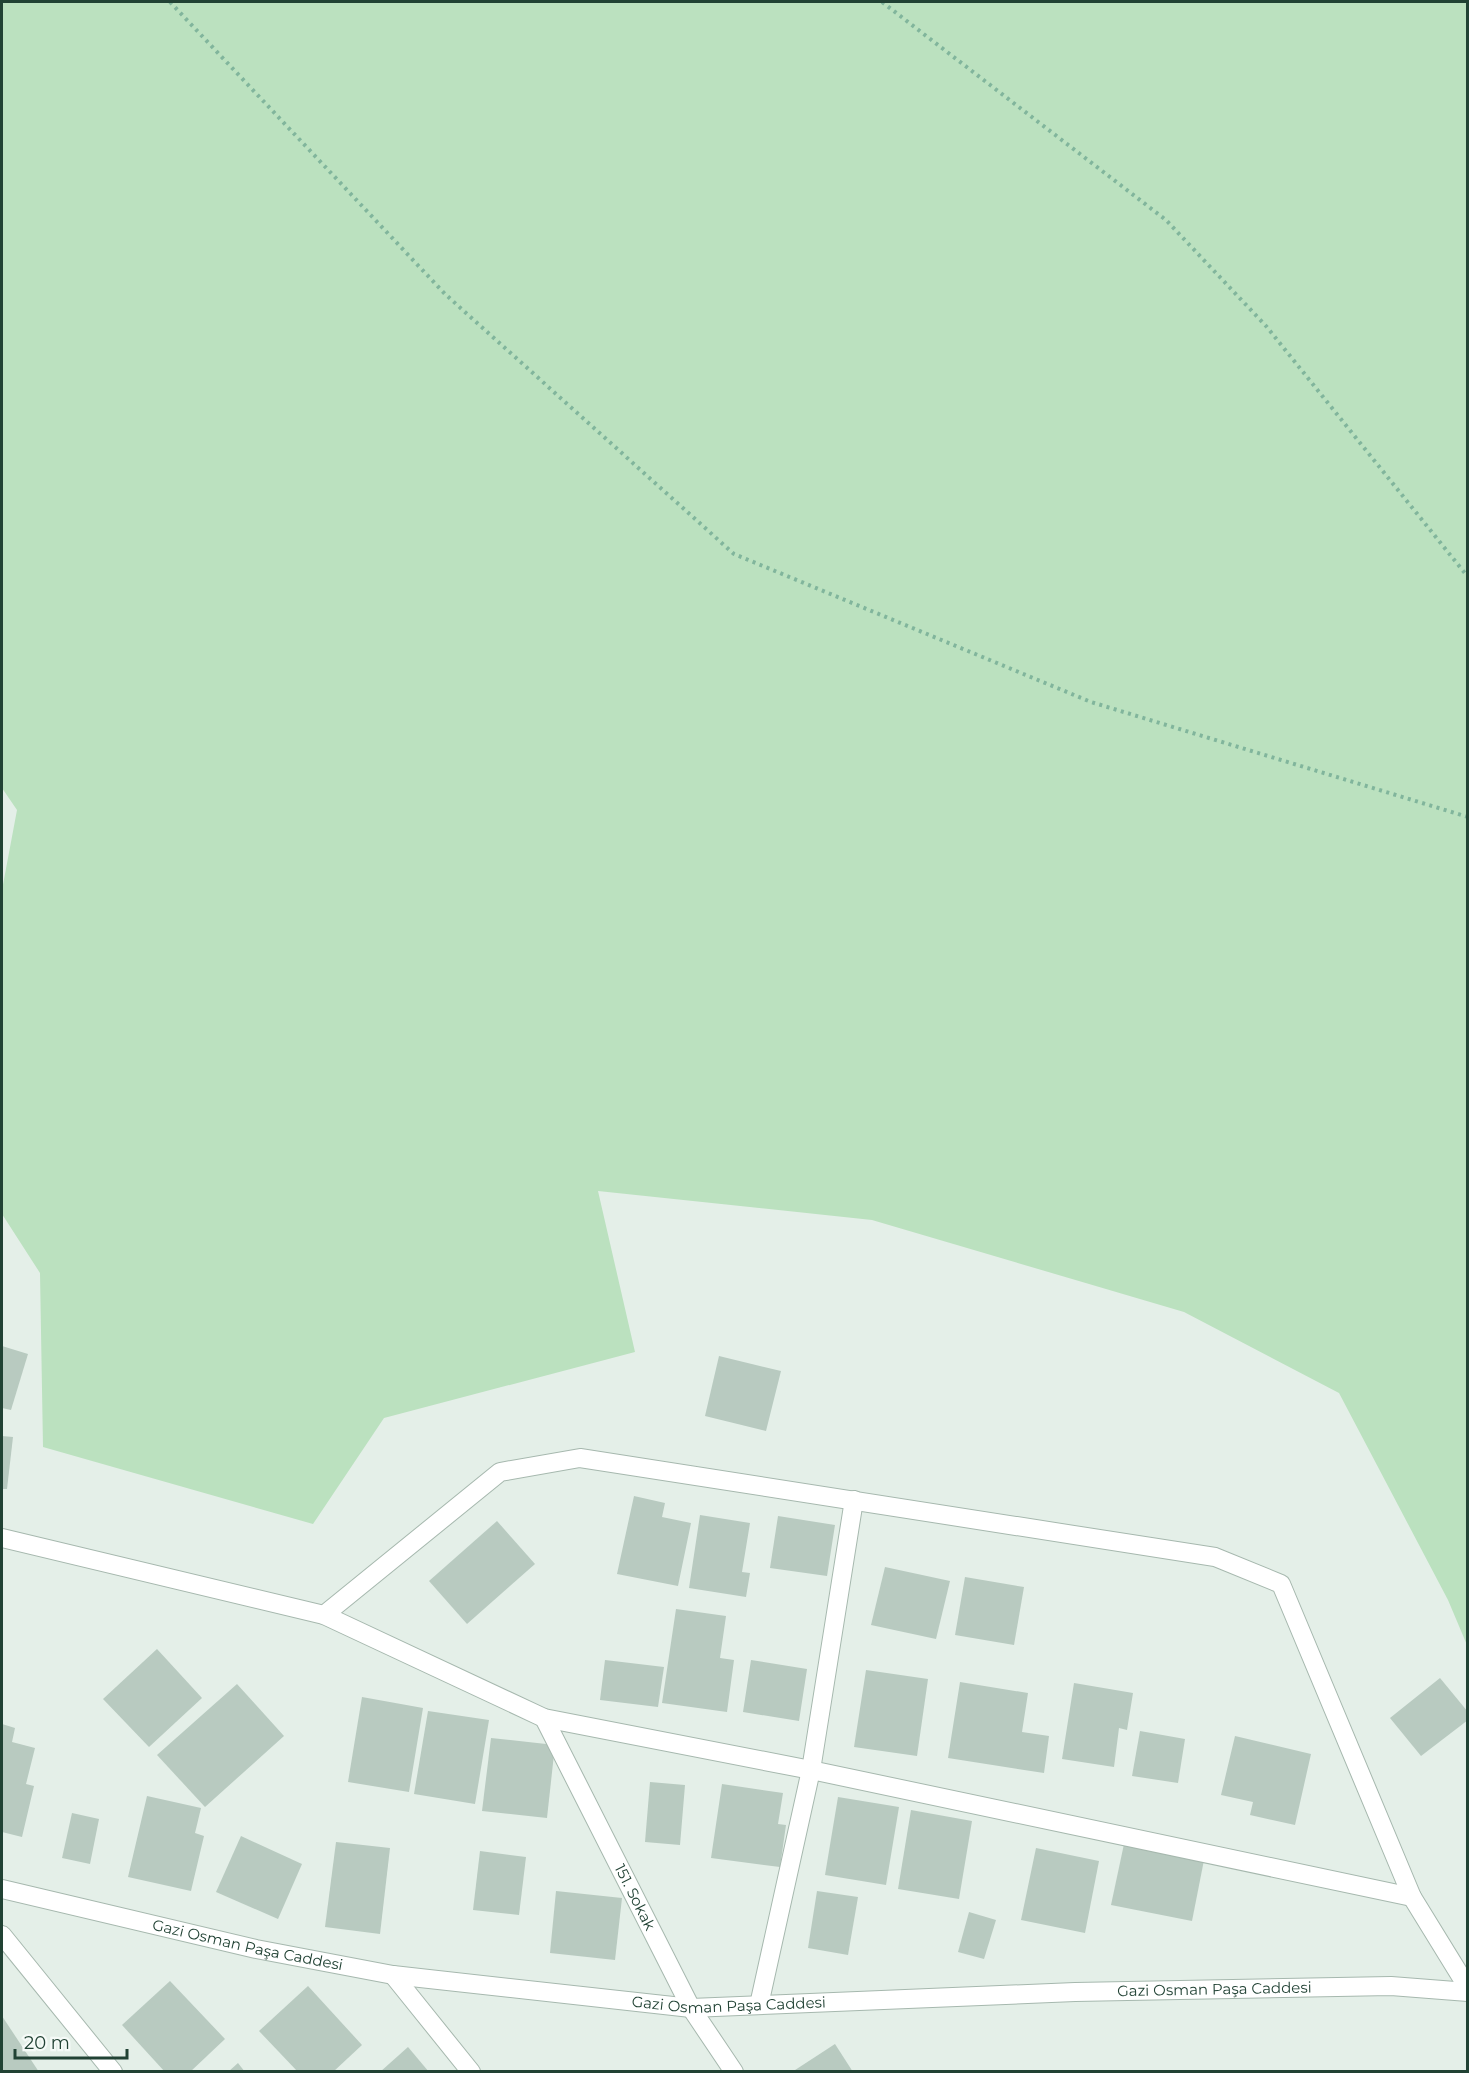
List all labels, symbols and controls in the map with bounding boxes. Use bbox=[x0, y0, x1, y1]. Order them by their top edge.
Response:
street label: 151. Sokak bbox=[611, 1861, 660, 1933]
street label: Gazi Osman Paşa Caddesi bbox=[150, 1915, 345, 1974]
street label: Gazi Osman Paşa Caddesi bbox=[1117, 1978, 1312, 2000]
street label: Gazi Osman Paşa Caddesi bbox=[631, 1992, 826, 2017]
scale bar bbox=[15, 2022, 128, 2060]
text: 20 m bbox=[24, 2032, 70, 2054]

